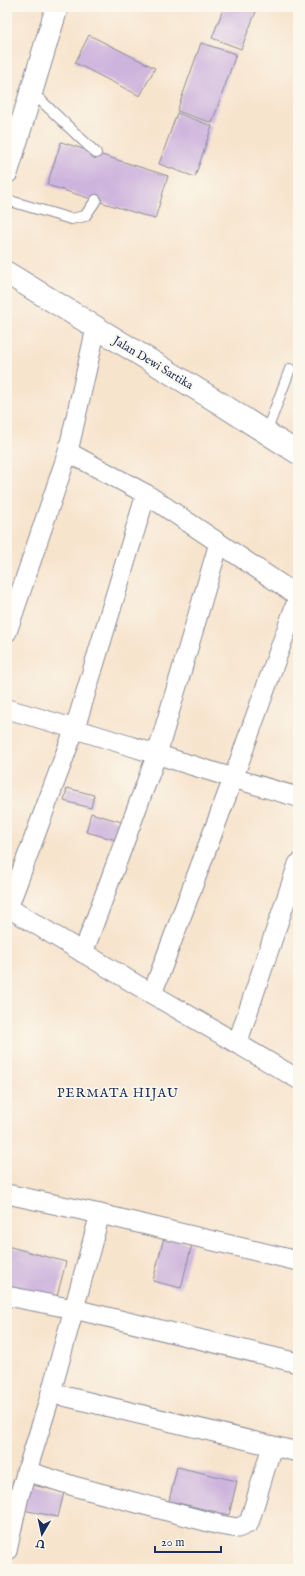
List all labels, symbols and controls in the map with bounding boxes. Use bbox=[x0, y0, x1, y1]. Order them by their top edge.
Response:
street label: Jalan Dewi Sartika bbox=[108, 332, 196, 394]
district label: PERMATA HIJAU bbox=[57, 1085, 179, 1102]
north arrow bbox=[22, 1514, 62, 1554]
scale bar bbox=[155, 1528, 221, 1554]
text: U bbox=[34, 1535, 47, 1551]
text: 20 m bbox=[161, 1535, 184, 1550]

